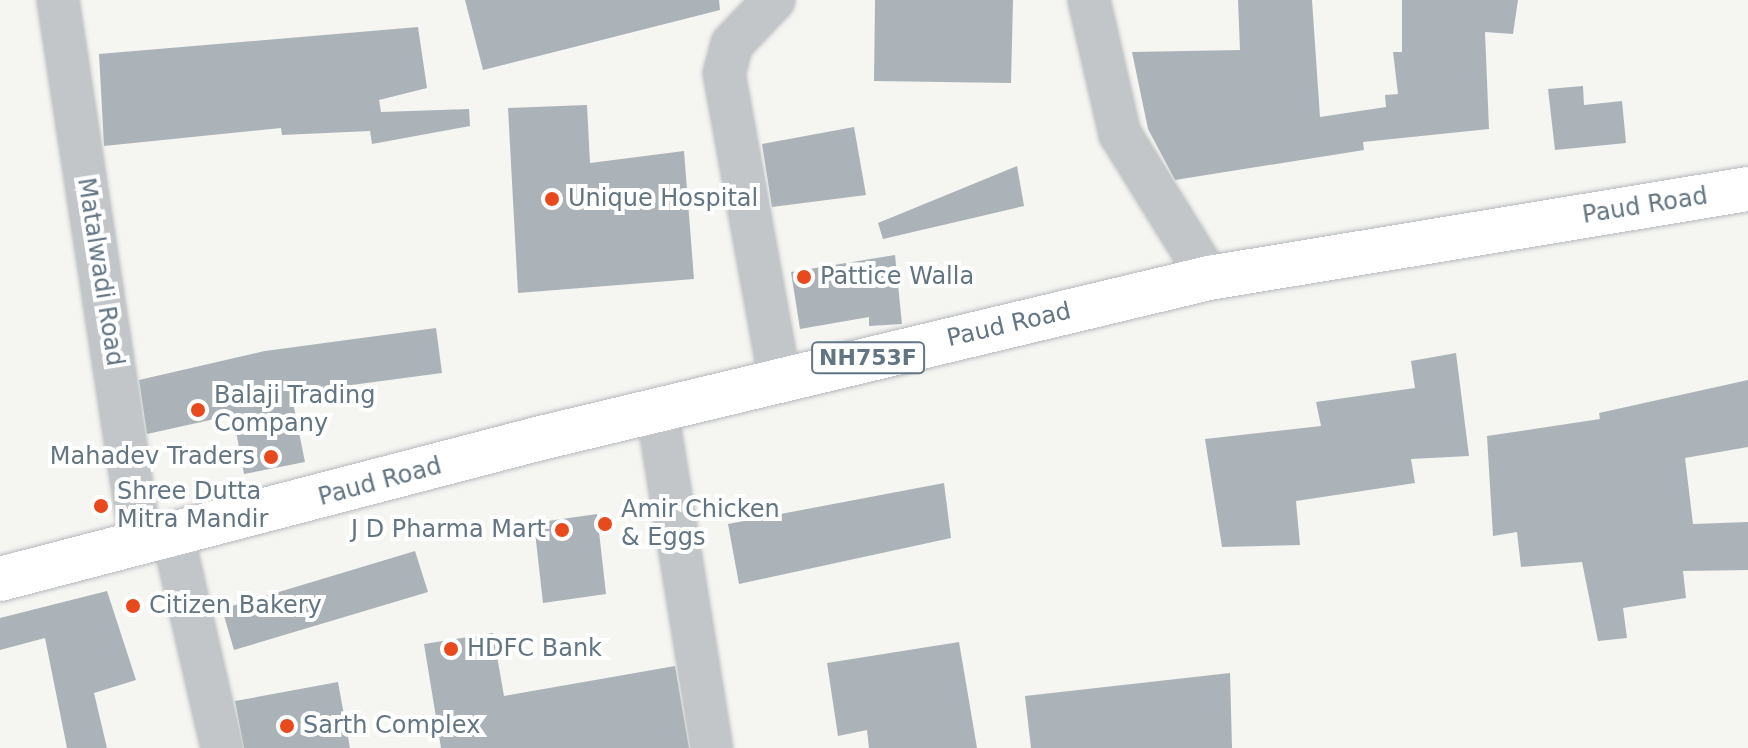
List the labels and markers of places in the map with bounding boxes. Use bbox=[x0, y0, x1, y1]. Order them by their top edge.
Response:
place label: Unique Hospital bbox=[568, 185, 758, 213]
marker: Unique Hospital bbox=[543, 190, 561, 208]
place label: Pattice Walla bbox=[820, 263, 974, 291]
marker: Pattice Walla bbox=[795, 268, 813, 286]
place label: Balaji Trading Company bbox=[214, 382, 376, 438]
marker: Balaji Trading Company bbox=[189, 401, 207, 419]
place label: Mahadev Traders bbox=[50, 443, 255, 471]
marker: Mahadev Traders bbox=[262, 448, 280, 466]
place label: Shree Dutta Mitra Mandir bbox=[117, 478, 268, 534]
place label: Amir Chicken & Eggs bbox=[621, 496, 780, 552]
marker: Shree Dutta Mitra Mandir bbox=[92, 497, 110, 515]
marker: Amir Chicken & Eggs bbox=[596, 515, 614, 533]
place label: J D Pharma Mart bbox=[351, 516, 546, 544]
marker: J D Pharma Mart bbox=[553, 521, 571, 539]
place label: Citizen Bakery bbox=[149, 592, 322, 620]
marker: Citizen Bakery bbox=[124, 597, 142, 615]
place label: HDFC Bank bbox=[467, 635, 602, 663]
marker: HDFC Bank bbox=[442, 640, 460, 658]
place label: Sarth Complex bbox=[303, 712, 480, 740]
marker: Sarth Complex bbox=[278, 717, 296, 735]

